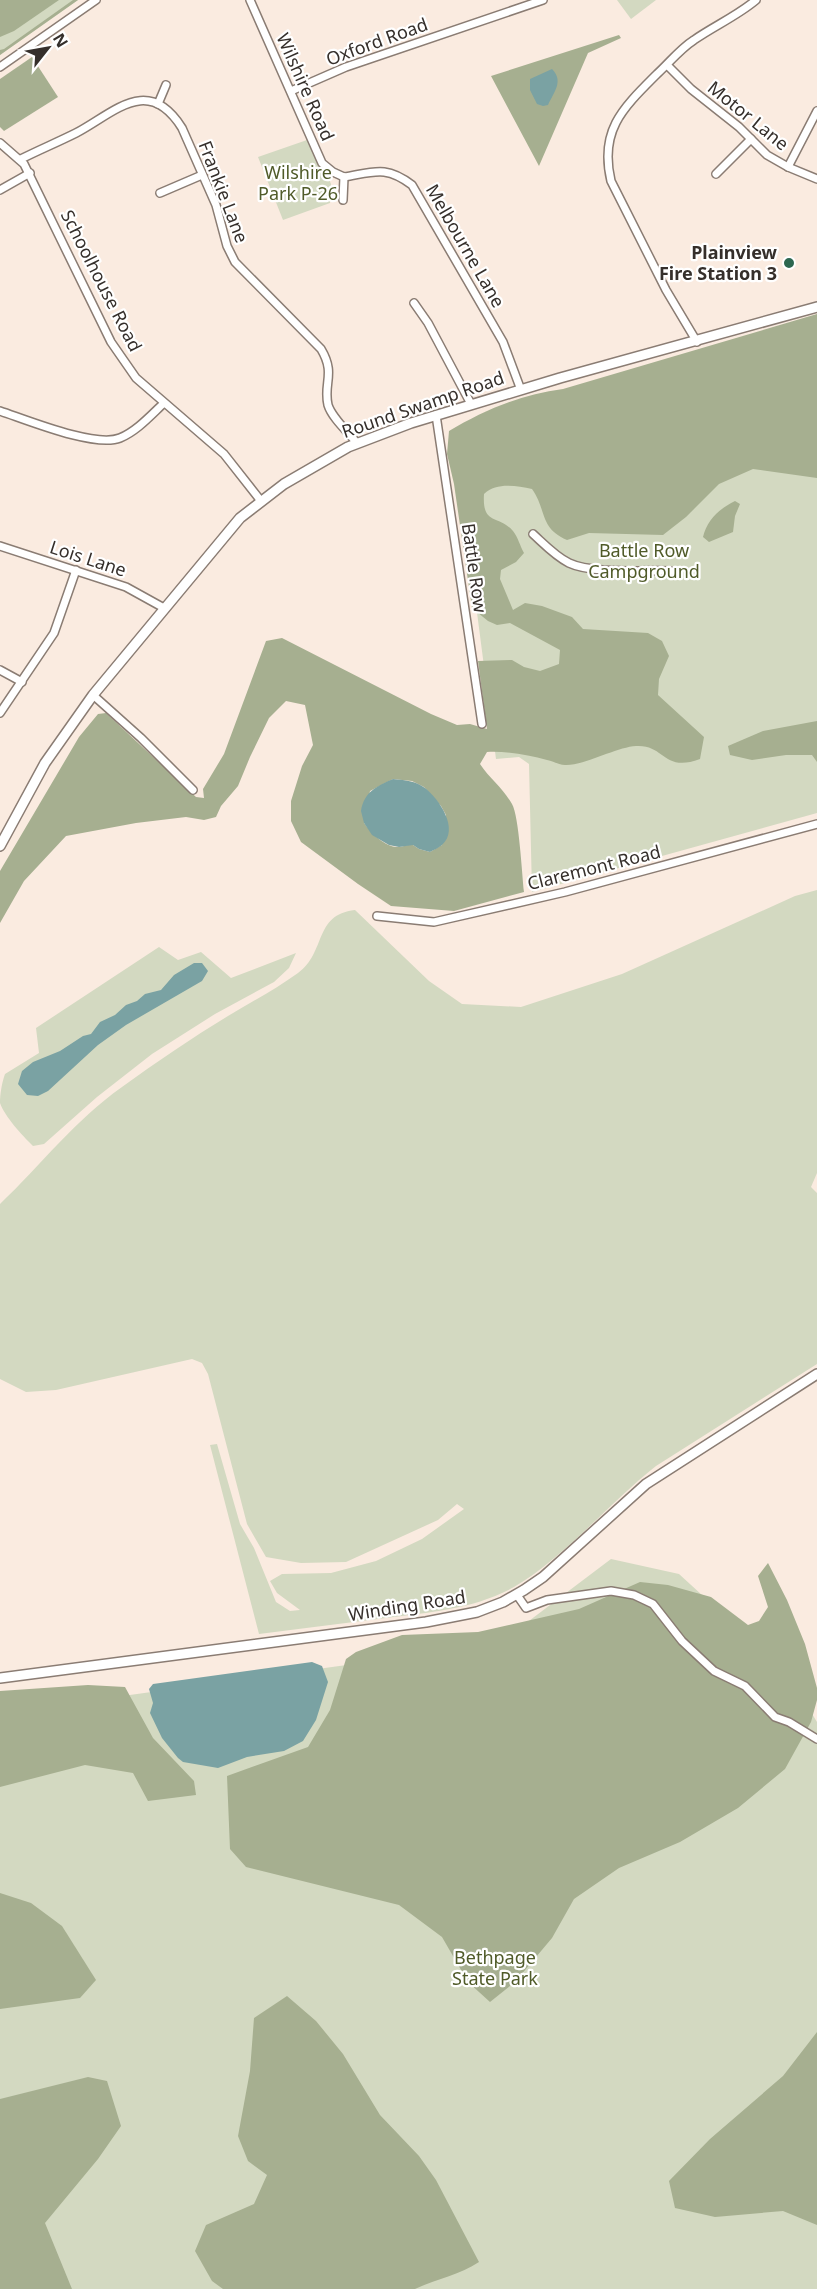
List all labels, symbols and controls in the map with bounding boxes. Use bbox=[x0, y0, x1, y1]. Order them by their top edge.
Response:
street label: Oxford Road bbox=[322, 12, 431, 71]
north arrow bbox=[18, 18, 78, 78]
text: N bbox=[48, 29, 74, 52]
street label: Wilshire Road bbox=[271, 29, 340, 144]
street label: Motor Lane bbox=[703, 75, 794, 155]
street label: Frankie Lane bbox=[193, 137, 254, 246]
park label: Wilshire Park P-26 bbox=[258, 160, 338, 205]
street label: Melbourne Lane bbox=[421, 180, 511, 311]
street label: Schoolhouse Road bbox=[56, 206, 148, 355]
place label: Plainview Fire Station 3 bbox=[659, 240, 778, 285]
marker: Plainview Fire Station 3 bbox=[782, 256, 796, 270]
street label: Round Swamp Road bbox=[338, 365, 507, 443]
street label: Battle Row bbox=[457, 522, 493, 614]
street label: Lois Lane bbox=[47, 534, 130, 582]
park label: Battle Row Campground bbox=[588, 538, 700, 583]
street label: Claremont Road bbox=[525, 839, 663, 895]
street label: Winding Road bbox=[347, 1584, 467, 1626]
park label: Bethpage State Park bbox=[452, 1945, 538, 1990]

